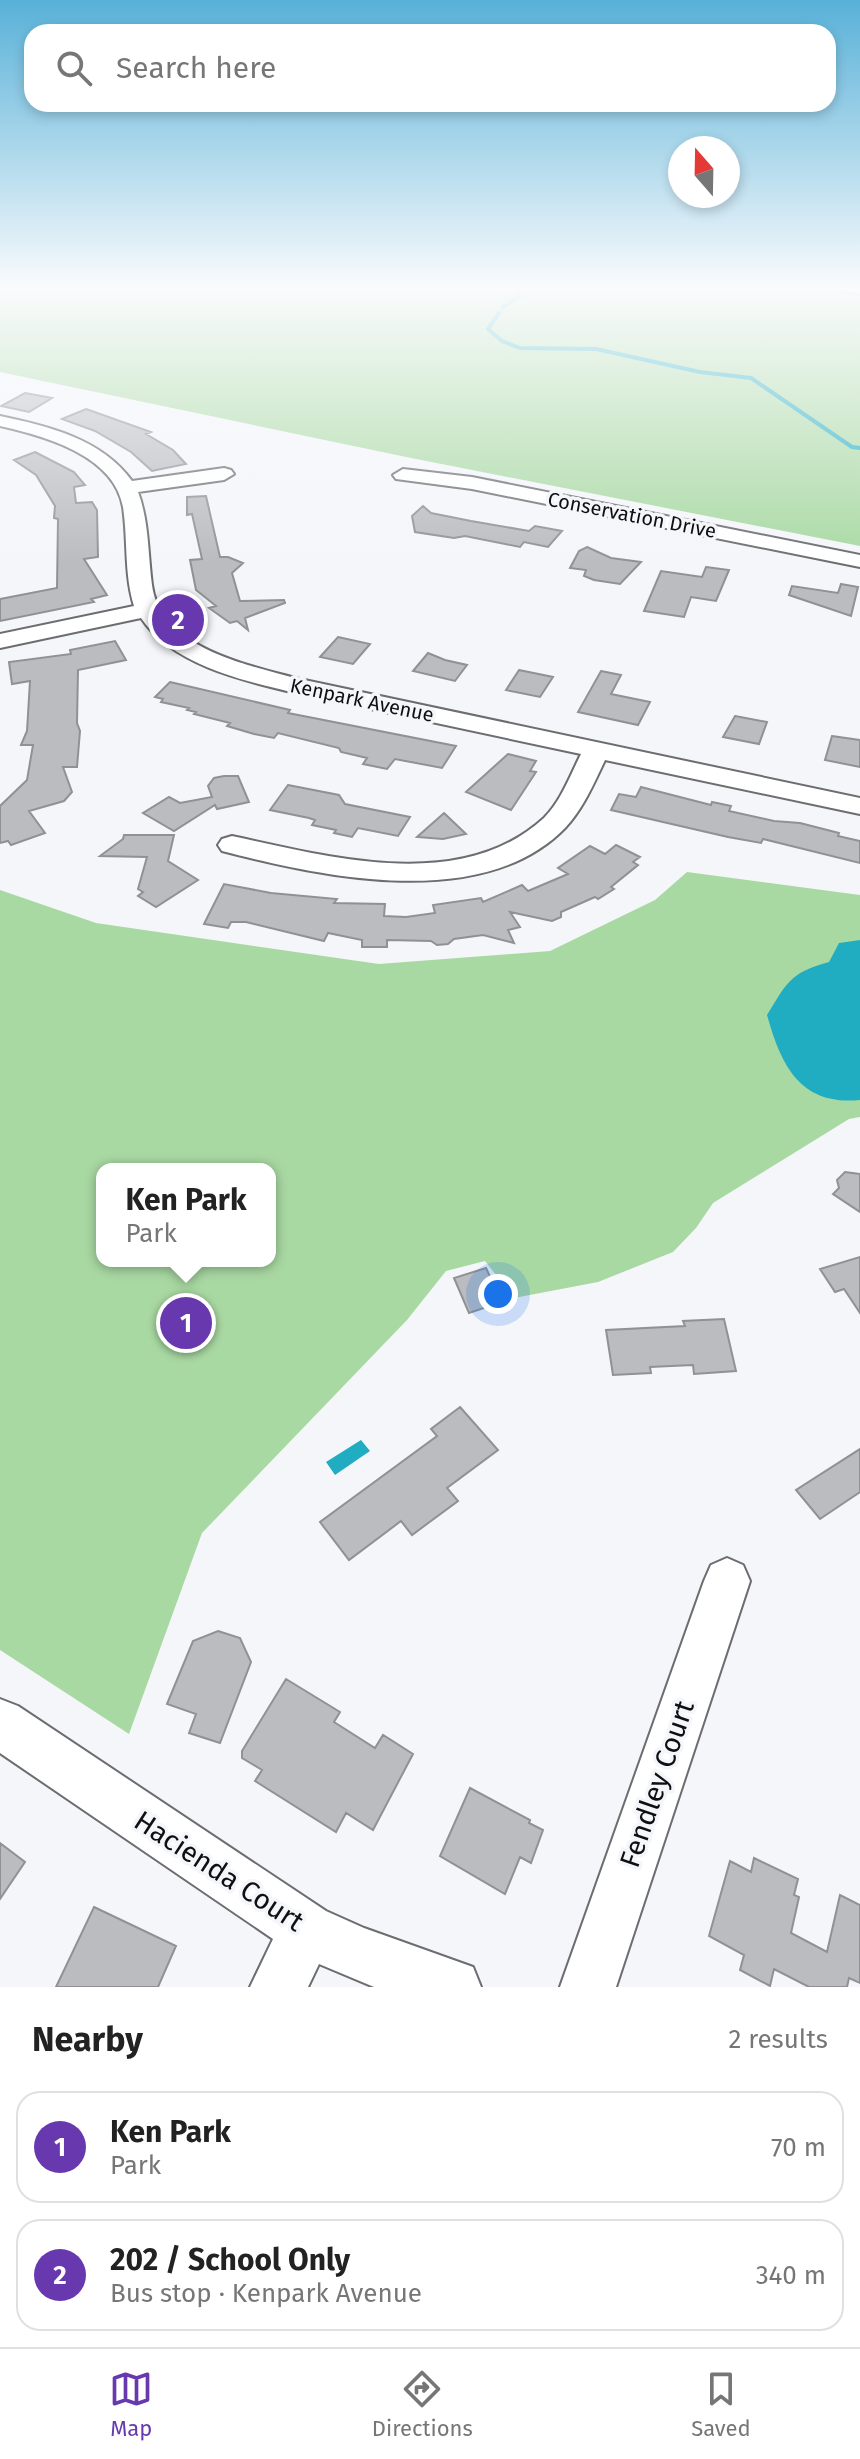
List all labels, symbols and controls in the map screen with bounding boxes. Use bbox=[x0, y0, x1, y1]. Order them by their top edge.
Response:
search box bbox=[24, 24, 836, 112]
icon: search bbox=[52, 46, 96, 90]
text: Search here bbox=[116, 50, 276, 86]
north arrow bbox=[668, 136, 740, 208]
street label: Conservation Drive bbox=[546, 487, 718, 543]
pin: 2 bbox=[152, 590, 204, 650]
street label: Kenpark Avenue bbox=[288, 673, 436, 727]
popup bbox=[96, 1163, 276, 1267]
text: Ken Park bbox=[126, 1182, 246, 1218]
text: Park bbox=[126, 1218, 177, 1249]
your location bbox=[478, 1274, 518, 1314]
pin: 1 bbox=[160, 1293, 212, 1353]
street label: Fendley Court bbox=[613, 1695, 701, 1872]
street label: Hacienda Court bbox=[128, 1804, 311, 1939]
text: Nearby bbox=[32, 2019, 143, 2060]
text: 2 results bbox=[728, 2024, 828, 2055]
text: Ken Park bbox=[110, 2114, 231, 2150]
text: 1 bbox=[54, 2132, 66, 2163]
text: 70 m bbox=[771, 2132, 826, 2163]
text: Park bbox=[110, 2150, 161, 2181]
text: 202 / School Only bbox=[110, 2242, 350, 2278]
text: 2 bbox=[53, 2260, 67, 2291]
text: 340 m bbox=[756, 2260, 826, 2291]
text: Bus stop · Kenpark Avenue bbox=[110, 2278, 422, 2309]
tab: Map bbox=[109, 2367, 153, 2442]
tab: Directions bbox=[372, 2367, 473, 2442]
tab: Saved bbox=[691, 2367, 751, 2442]

